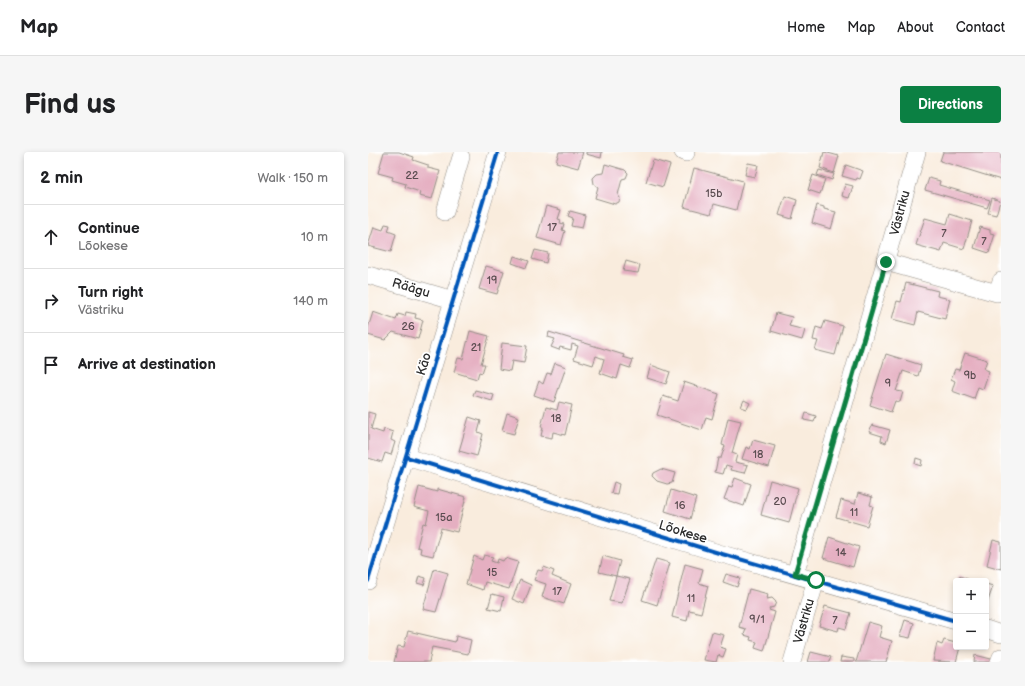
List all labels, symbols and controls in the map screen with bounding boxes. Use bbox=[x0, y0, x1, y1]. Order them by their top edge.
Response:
text: Map bbox=[20, 16, 58, 39]
text: Home bbox=[787, 19, 825, 36]
text: Map bbox=[847, 19, 875, 36]
text: About bbox=[897, 19, 934, 36]
text: Contact bbox=[956, 19, 1005, 36]
button: Directions bbox=[900, 86, 1001, 123]
text: Find us bbox=[24, 88, 116, 121]
text: 2 min bbox=[40, 168, 83, 188]
house number: 22 bbox=[406, 169, 419, 182]
text: Walk · 150 m bbox=[257, 170, 328, 186]
house number: 15b bbox=[706, 187, 722, 200]
street label: Västriku bbox=[886, 189, 914, 237]
text: Continue bbox=[78, 219, 140, 238]
house number: 17 bbox=[547, 221, 557, 234]
icon: ahead bbox=[40, 226, 62, 248]
house number: 7 bbox=[941, 227, 947, 240]
text: 10 m bbox=[301, 229, 328, 245]
house number: 7 bbox=[981, 235, 987, 248]
text: Lõokese bbox=[78, 238, 128, 254]
route end bbox=[877, 253, 895, 271]
house number: 19 bbox=[487, 274, 497, 287]
street label: Räägu bbox=[390, 275, 432, 301]
text: Turn right bbox=[78, 283, 143, 302]
icon: right bbox=[40, 290, 62, 312]
text: 140 m bbox=[293, 293, 328, 309]
text: Västriku bbox=[78, 302, 124, 318]
house number: 26 bbox=[401, 320, 415, 333]
house number: 21 bbox=[471, 341, 481, 354]
street label: Käo bbox=[413, 351, 435, 377]
icon: arrive bbox=[40, 354, 62, 376]
text: Arrive at destination bbox=[78, 355, 216, 374]
house number: 9b bbox=[964, 369, 976, 382]
house number: 9 bbox=[885, 377, 891, 390]
house number: 18 bbox=[551, 412, 561, 425]
house number: 18 bbox=[753, 448, 763, 461]
house number: 20 bbox=[774, 495, 787, 508]
house number: 16 bbox=[675, 499, 686, 512]
house number: 11 bbox=[850, 506, 858, 519]
house number: 15a bbox=[436, 511, 452, 524]
street label: Lõokese bbox=[657, 517, 709, 547]
house number: 14 bbox=[836, 546, 847, 559]
house number: 15 bbox=[487, 566, 497, 579]
route start bbox=[807, 571, 825, 589]
map controls bbox=[953, 578, 989, 650]
button: + bbox=[953, 578, 989, 614]
house number: 17 bbox=[552, 585, 562, 598]
house number: 11 bbox=[687, 592, 695, 605]
street label: Västriku bbox=[790, 597, 818, 645]
house number: 9/1 bbox=[749, 613, 765, 626]
house number: 7 bbox=[832, 614, 838, 627]
button: − bbox=[953, 614, 989, 650]

